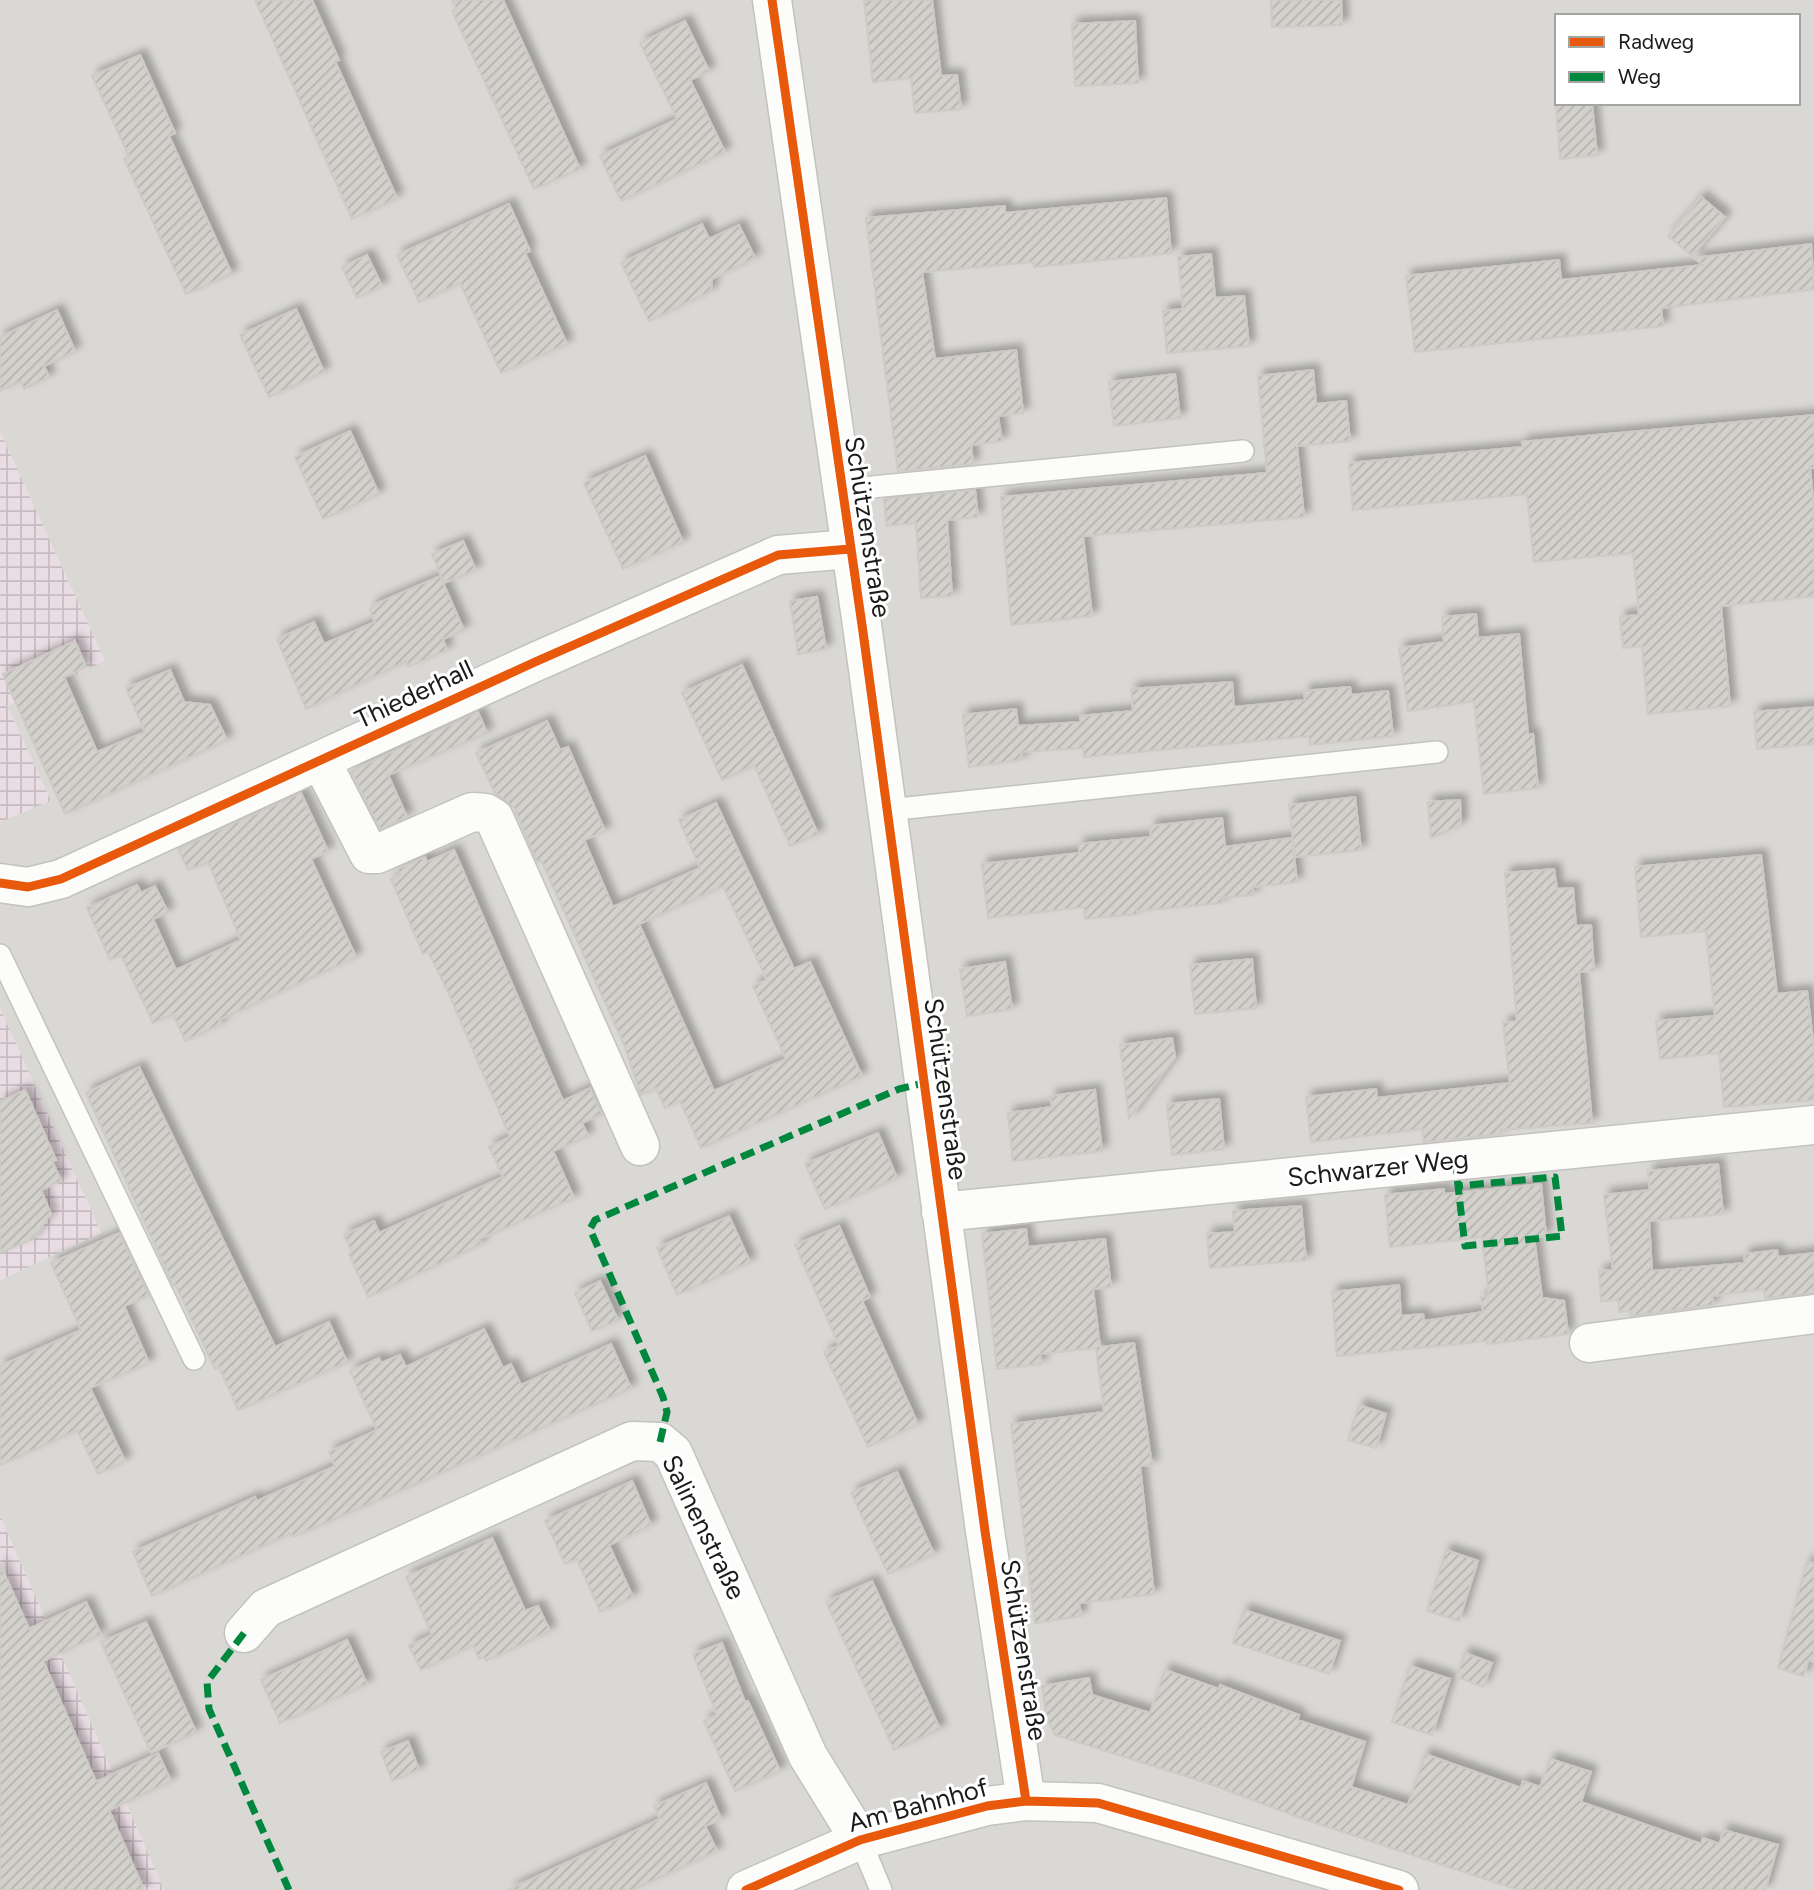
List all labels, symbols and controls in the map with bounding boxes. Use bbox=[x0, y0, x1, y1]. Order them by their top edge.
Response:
legend bbox=[1555, 14, 1800, 105]
text: Radweg bbox=[1618, 29, 1694, 54]
text: Weg bbox=[1618, 64, 1661, 89]
street label: Schützenstraße bbox=[838, 434, 898, 620]
street label: Thiederhall bbox=[350, 653, 478, 735]
street label: Schützenstraße bbox=[917, 996, 975, 1182]
street label: Schwarzer Weg bbox=[1286, 1143, 1470, 1193]
street label: Salinenstraße bbox=[655, 1449, 753, 1605]
street label: Schützenstraße bbox=[994, 1557, 1054, 1743]
street label: Am Bahnhof bbox=[845, 1771, 992, 1839]

